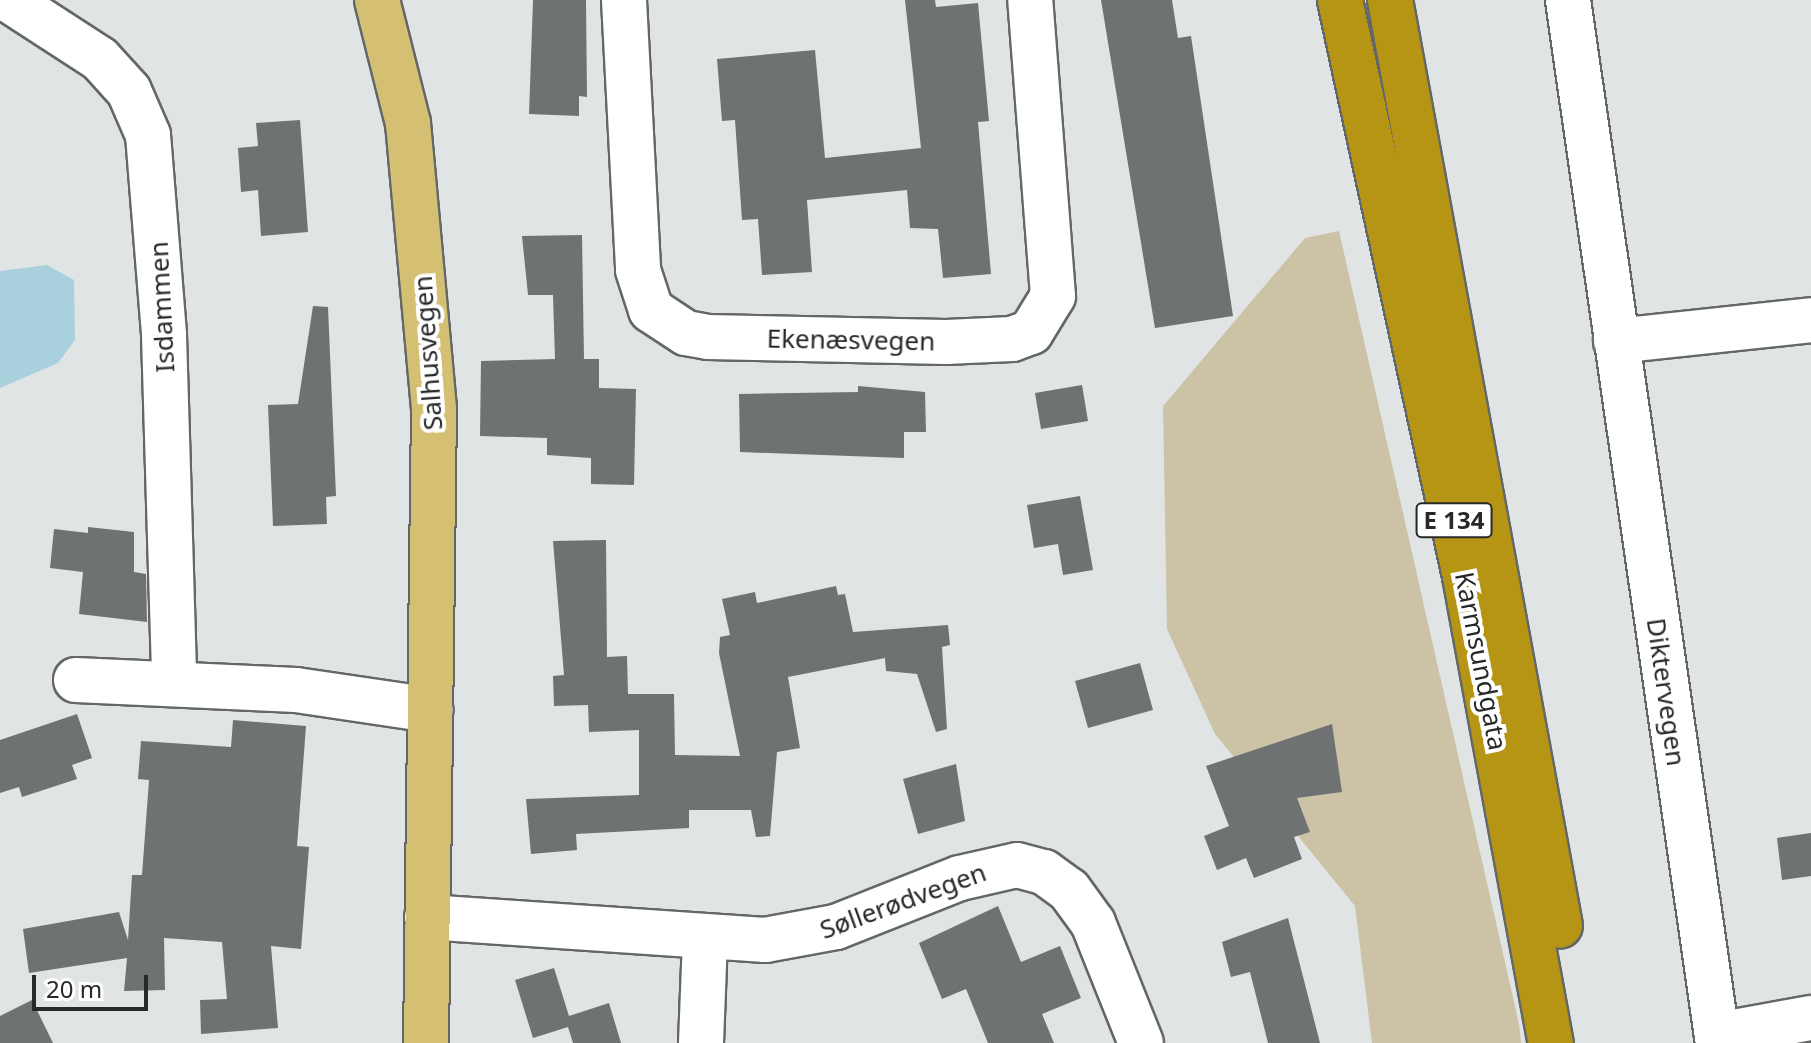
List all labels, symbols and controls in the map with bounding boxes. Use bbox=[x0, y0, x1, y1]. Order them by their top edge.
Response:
street label: Isdammen bbox=[143, 241, 181, 373]
street label: Salhusvegen bbox=[407, 275, 449, 431]
street label: Ekenæsvegen bbox=[766, 323, 936, 357]
road number: E 134 bbox=[1414, 500, 1494, 540]
street label: Karmsundgata bbox=[1448, 569, 1514, 753]
street label: Diktervegen bbox=[1640, 616, 1692, 768]
street label: Søllerødvegen bbox=[816, 856, 990, 946]
scale bar bbox=[36, 959, 152, 1009]
text: 20 m bbox=[46, 972, 102, 1005]

